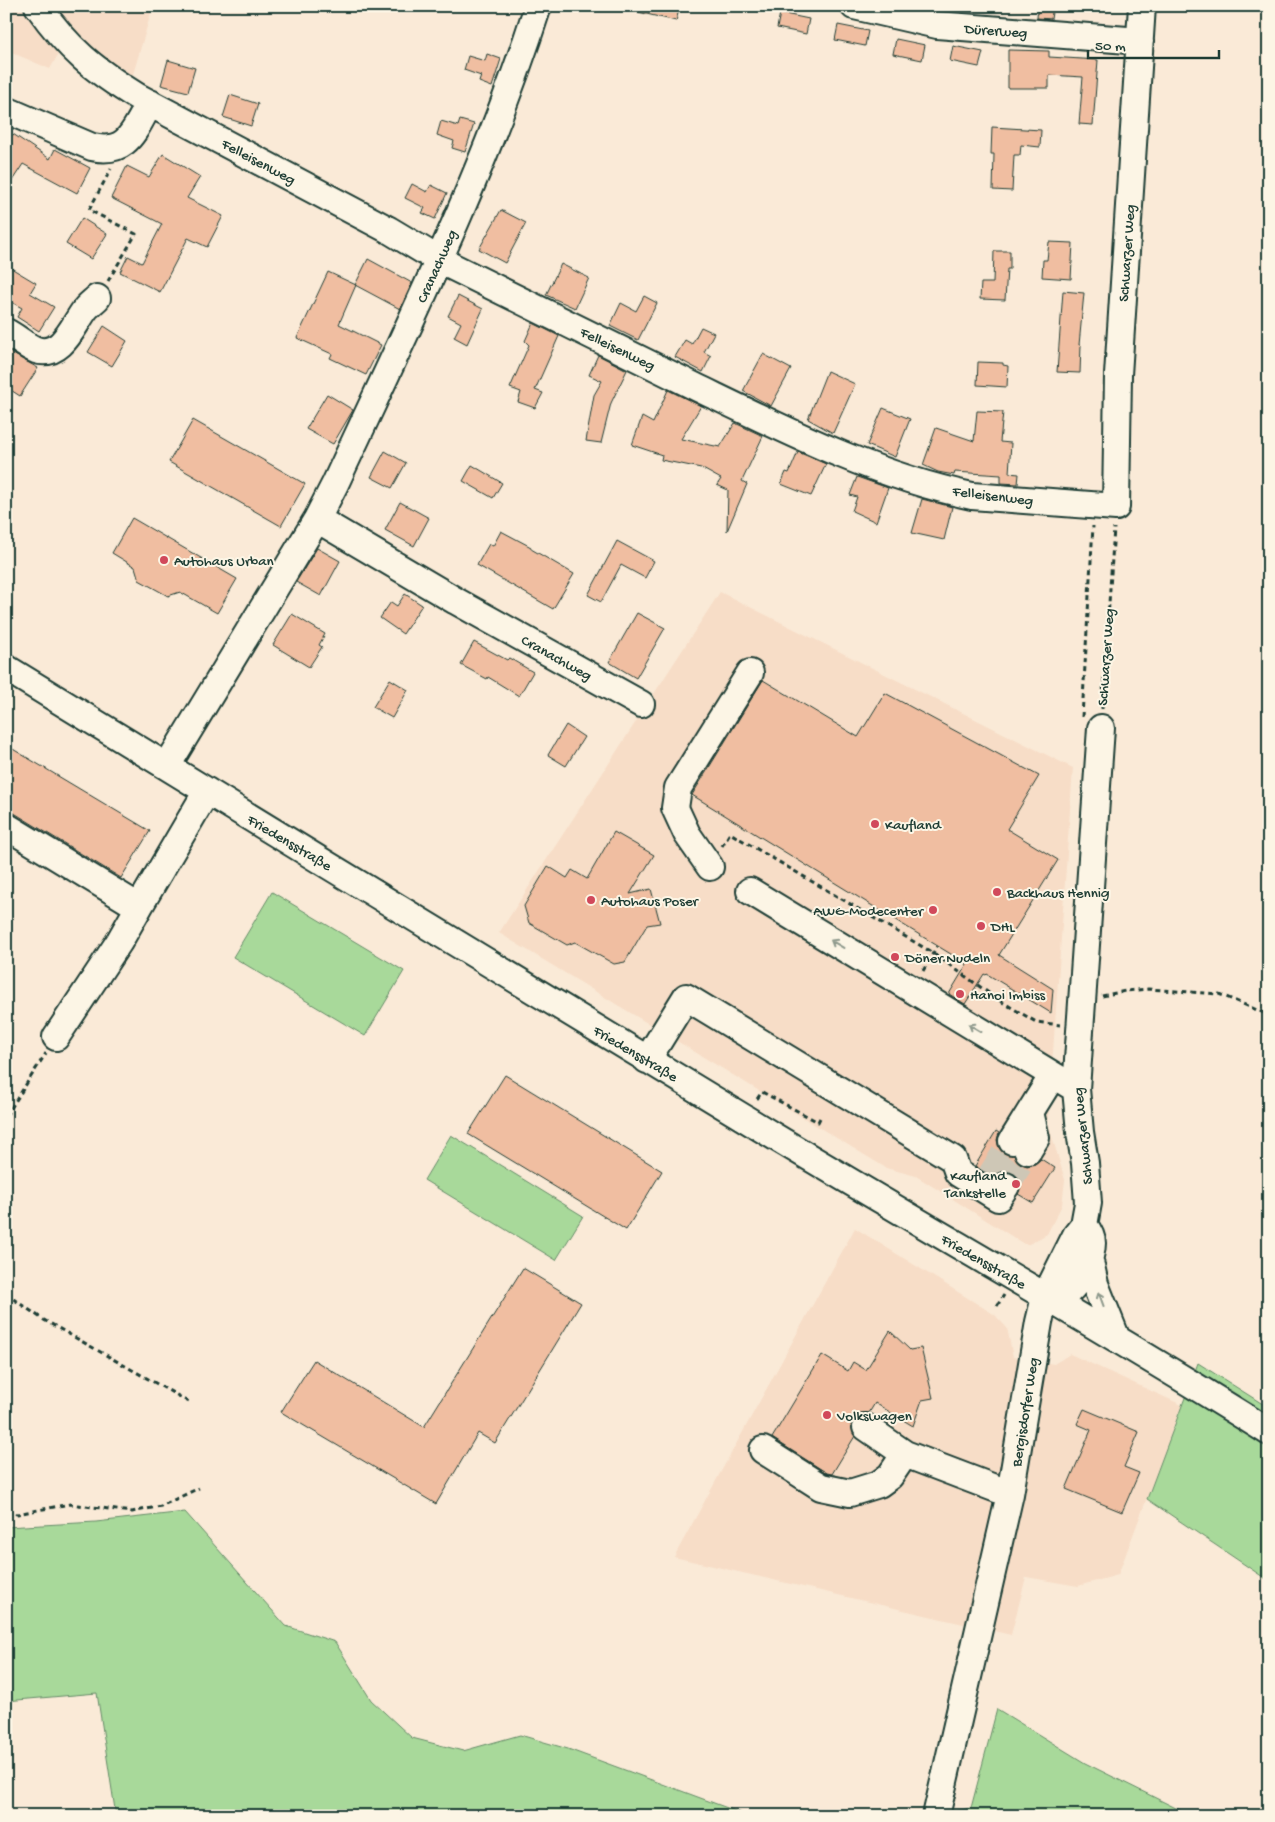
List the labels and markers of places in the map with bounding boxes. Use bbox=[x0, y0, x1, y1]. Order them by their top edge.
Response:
place label: Autohaus Urban bbox=[174, 553, 274, 571]
marker: Autohaus Urban bbox=[158, 554, 170, 566]
place label: Kaufland bbox=[885, 817, 942, 835]
marker: Kaufland bbox=[869, 818, 881, 830]
place label: Backhaus Hennig bbox=[1006, 885, 1110, 903]
marker: Backhaus Hennig bbox=[991, 886, 1003, 898]
place label: Autohaus Poser bbox=[601, 893, 700, 911]
marker: Autohaus Poser bbox=[585, 894, 597, 906]
place label: AWG-Modecenter bbox=[813, 903, 925, 921]
marker: AWG-Modecenter bbox=[927, 904, 939, 916]
place label: DHL bbox=[990, 919, 1015, 937]
marker: DHL bbox=[975, 920, 987, 932]
place label: Döner Nudeln bbox=[904, 950, 990, 968]
marker: Döner Nudeln bbox=[889, 951, 901, 963]
place label: Hanoi Imbiss bbox=[970, 987, 1046, 1005]
marker: Hanoi Imbiss bbox=[954, 988, 966, 1000]
place label: Kaufland Tankstelle bbox=[943, 1168, 1007, 1203]
marker: Kaufland Tankstelle bbox=[1010, 1178, 1022, 1190]
place label: Volkswagen bbox=[836, 1408, 912, 1426]
marker: Volkswagen bbox=[821, 1409, 833, 1421]

